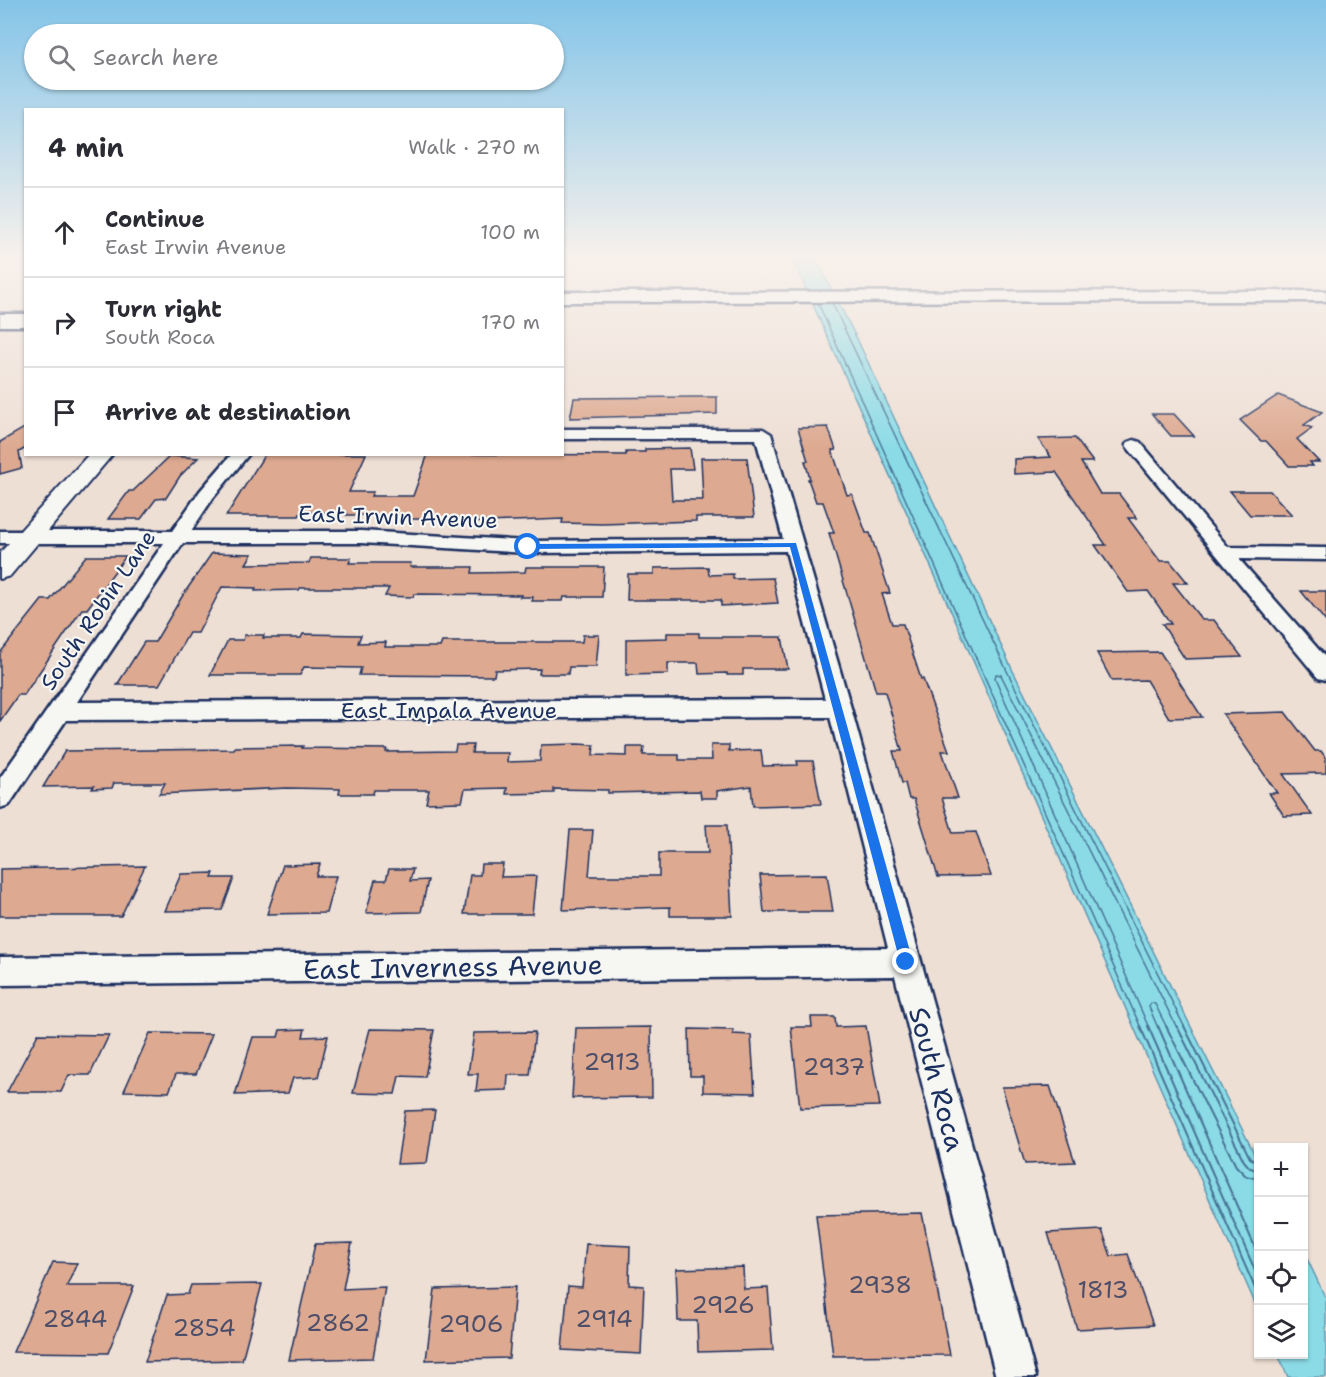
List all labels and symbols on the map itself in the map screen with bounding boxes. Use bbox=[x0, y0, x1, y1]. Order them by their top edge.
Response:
street label: East Irwin Avenue bbox=[298, 499, 498, 535]
street label: South Robin Lane bbox=[34, 524, 162, 696]
route start bbox=[514, 533, 540, 559]
street label: East Impala Avenue bbox=[341, 696, 557, 725]
street label: East Inverness Avenue bbox=[303, 946, 603, 988]
route end bbox=[892, 948, 918, 974]
street label: South Roca bbox=[900, 1003, 974, 1155]
house number: 2913 bbox=[583, 1046, 641, 1078]
house number: 2937 bbox=[803, 1051, 865, 1083]
house number: 2938 bbox=[848, 1269, 912, 1301]
house number: 1813 bbox=[1077, 1274, 1129, 1306]
house number: 2926 bbox=[691, 1289, 755, 1321]
house number: 2844 bbox=[43, 1303, 107, 1335]
house number: 2914 bbox=[575, 1303, 633, 1335]
house number: 2862 bbox=[306, 1307, 370, 1339]
house number: 2906 bbox=[438, 1308, 504, 1340]
house number: 2854 bbox=[172, 1312, 236, 1344]

